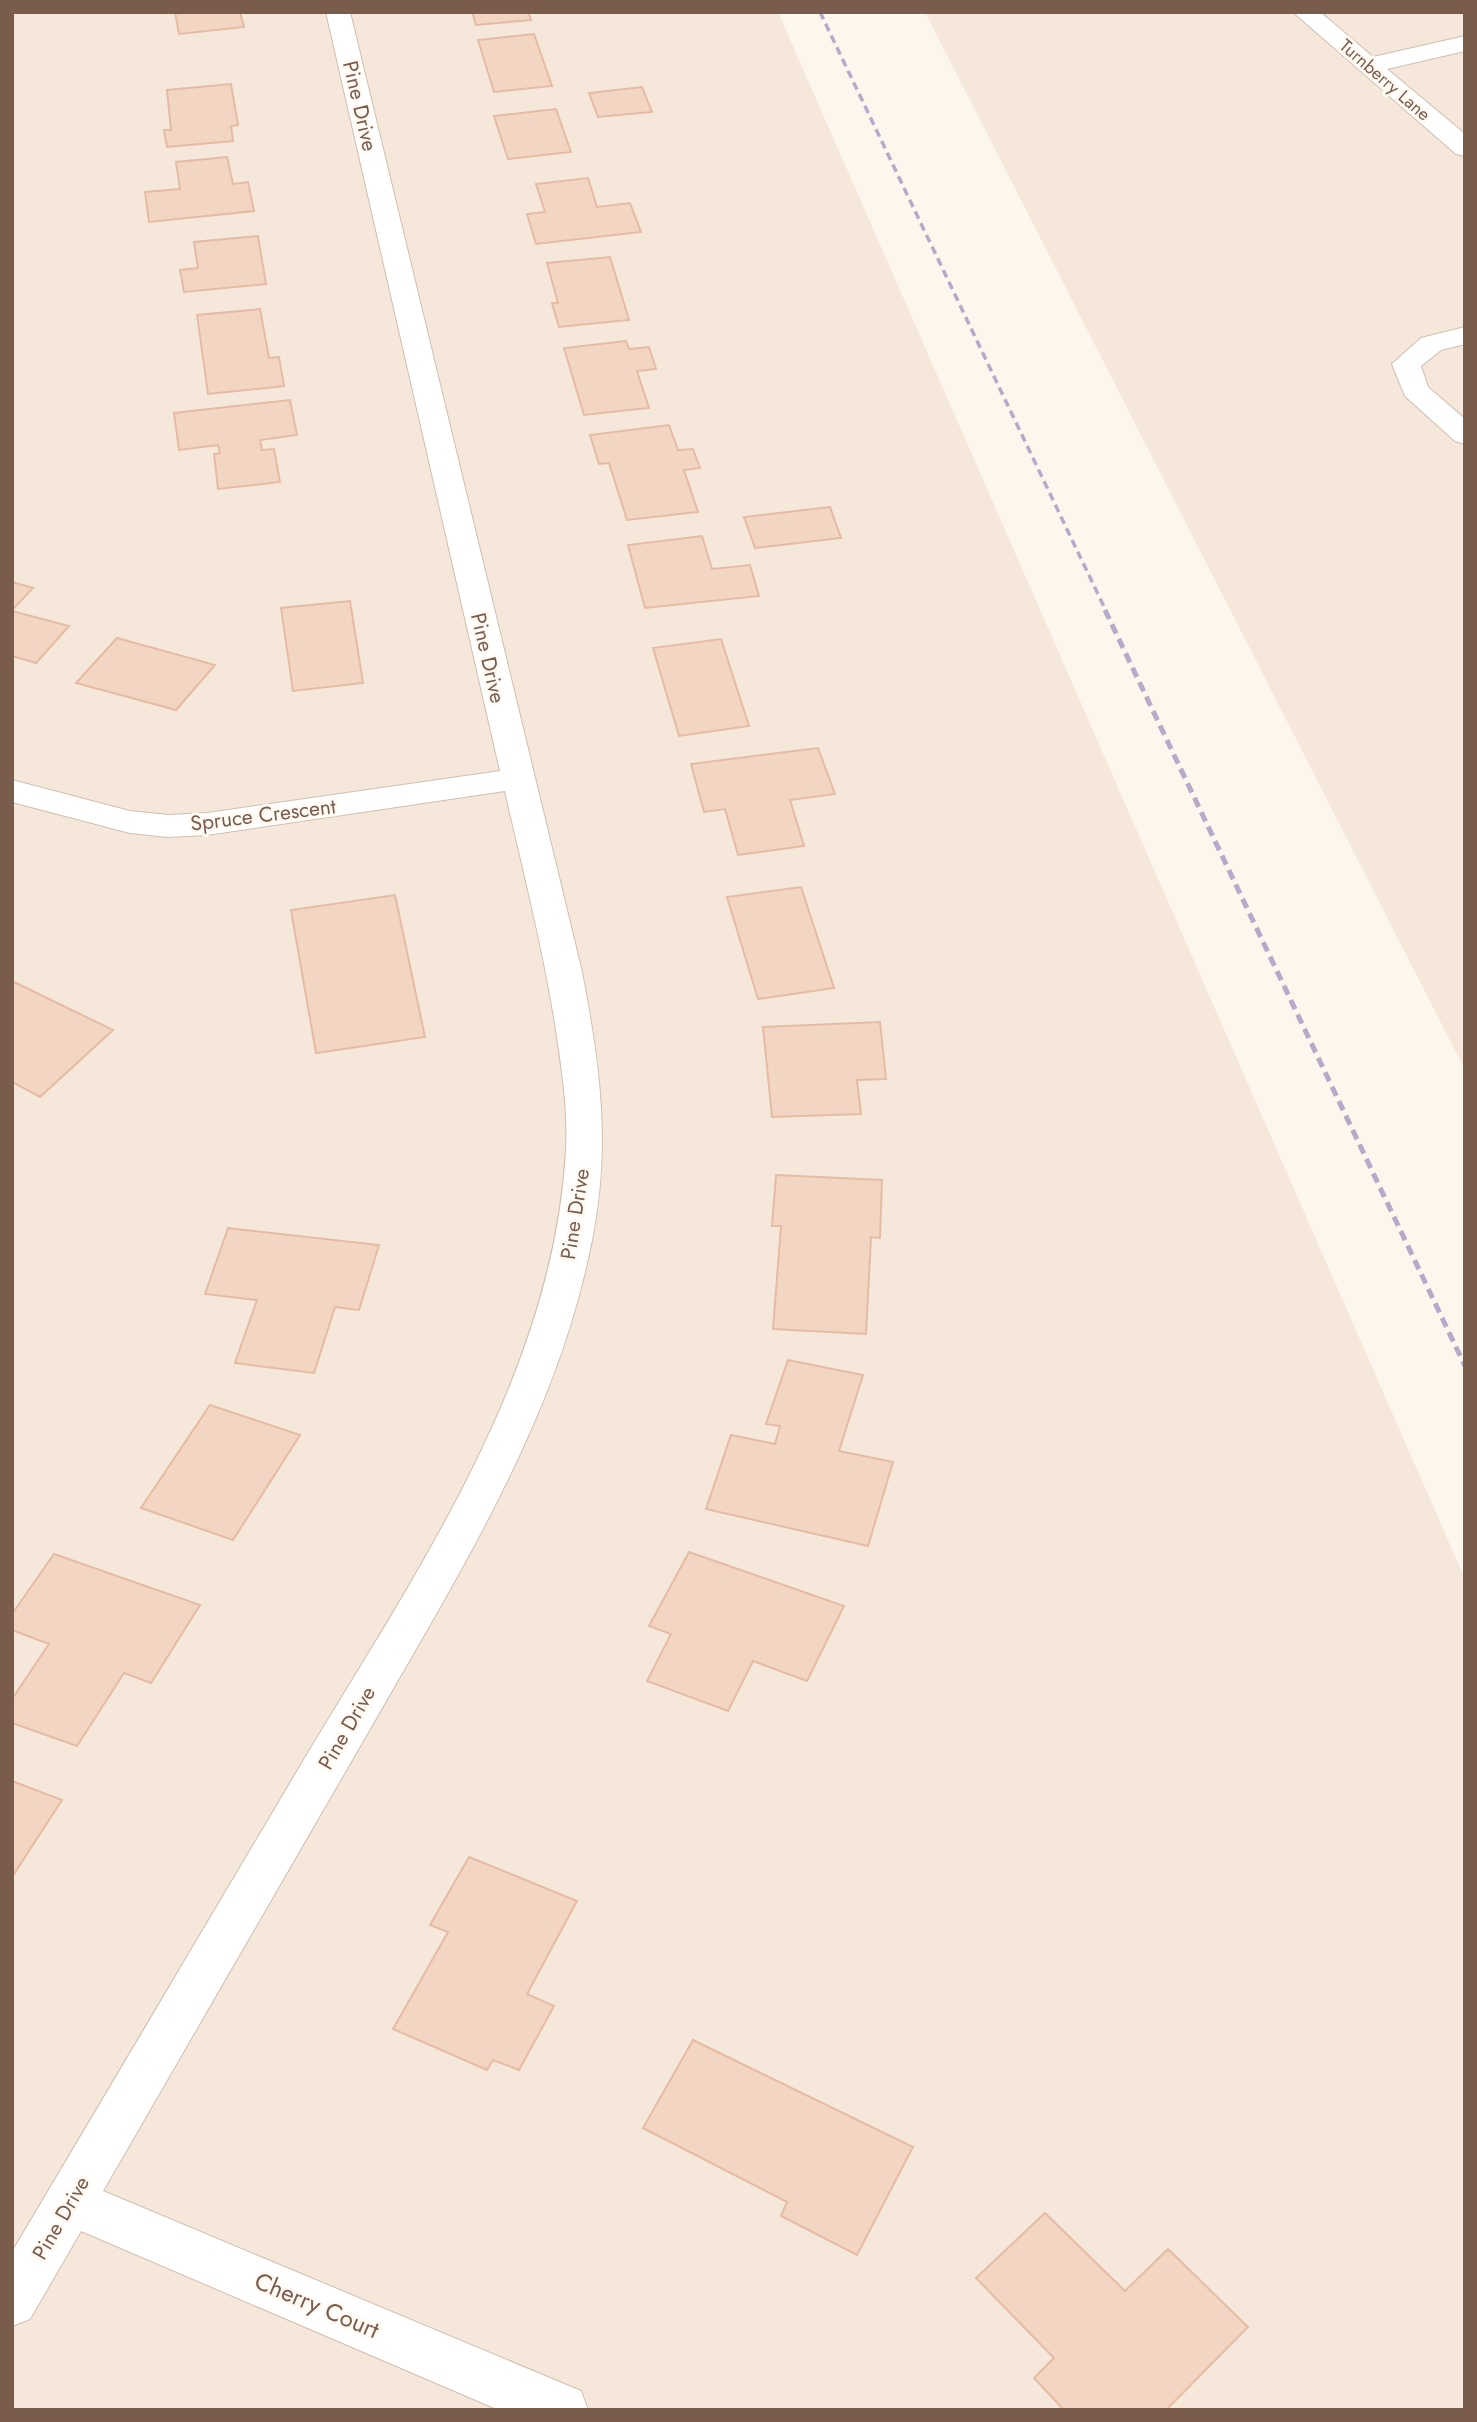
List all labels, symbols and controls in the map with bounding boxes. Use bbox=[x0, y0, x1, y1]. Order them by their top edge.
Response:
street label: Turnberry Lane bbox=[1334, 33, 1436, 127]
street label: Pine Drive bbox=[335, 58, 385, 154]
street label: Pine Drive bbox=[463, 610, 513, 706]
street label: Spruce Crescent bbox=[189, 791, 337, 839]
street label: Pine Drive bbox=[553, 1166, 597, 1262]
street label: Pine Drive bbox=[311, 1681, 383, 1775]
street label: Pine Drive bbox=[25, 2171, 97, 2265]
street label: Cherry Court bbox=[249, 2263, 385, 2347]

